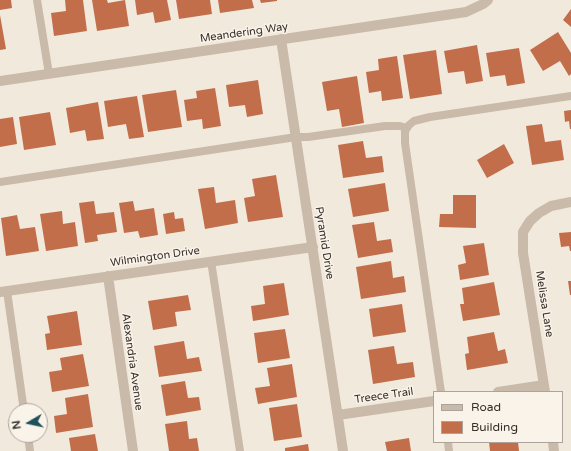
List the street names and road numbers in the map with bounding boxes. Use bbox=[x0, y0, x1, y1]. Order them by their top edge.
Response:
street label: Meandering Way bbox=[199, 20, 289, 46]
street label: Pyramid Drive bbox=[312, 206, 336, 280]
street label: Wilmington Drive bbox=[109, 244, 201, 270]
street label: Melissa Lane bbox=[532, 270, 556, 338]
street label: Alexandria Avenue bbox=[119, 312, 145, 412]
street label: Treece Trail bbox=[354, 385, 414, 407]

